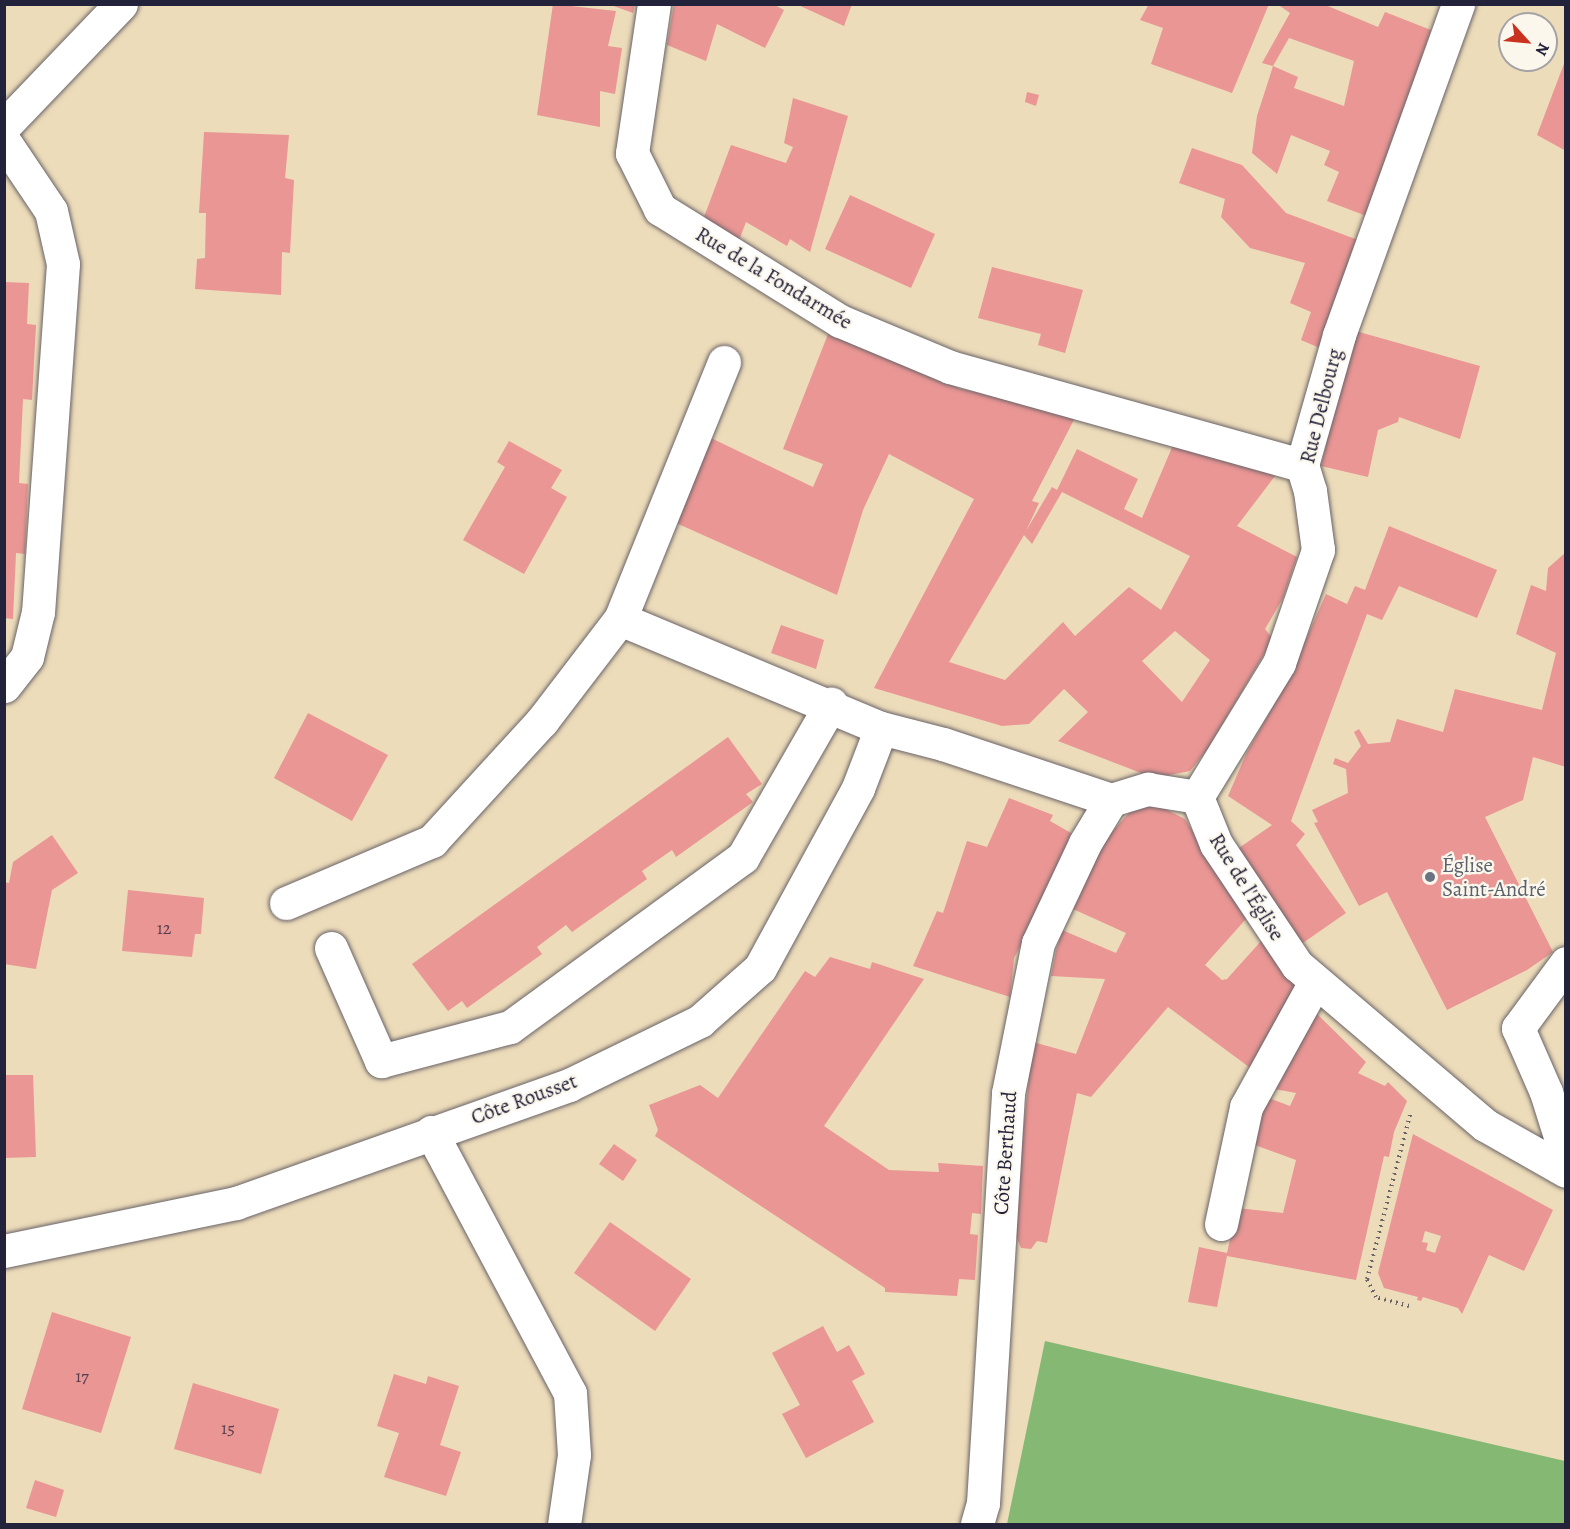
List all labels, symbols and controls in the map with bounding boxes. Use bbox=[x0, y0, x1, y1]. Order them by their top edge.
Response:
north arrow bbox=[1498, 12, 1558, 72]
text: N bbox=[1530, 39, 1555, 59]
street label: Rue de la Fondarmée bbox=[691, 221, 857, 335]
street label: Rue Delbourg bbox=[1295, 346, 1347, 466]
street label: Rue de l'Église bbox=[1204, 829, 1290, 945]
place label: Église Saint-André bbox=[1442, 852, 1546, 902]
marker: Église Saint-André bbox=[1423, 870, 1437, 884]
house number: 12 bbox=[157, 917, 171, 939]
street label: Côte Rousset bbox=[468, 1068, 580, 1130]
street label: Côte Berthaud bbox=[988, 1090, 1022, 1216]
house number: 17 bbox=[75, 1365, 89, 1387]
house number: 15 bbox=[221, 1417, 235, 1439]

